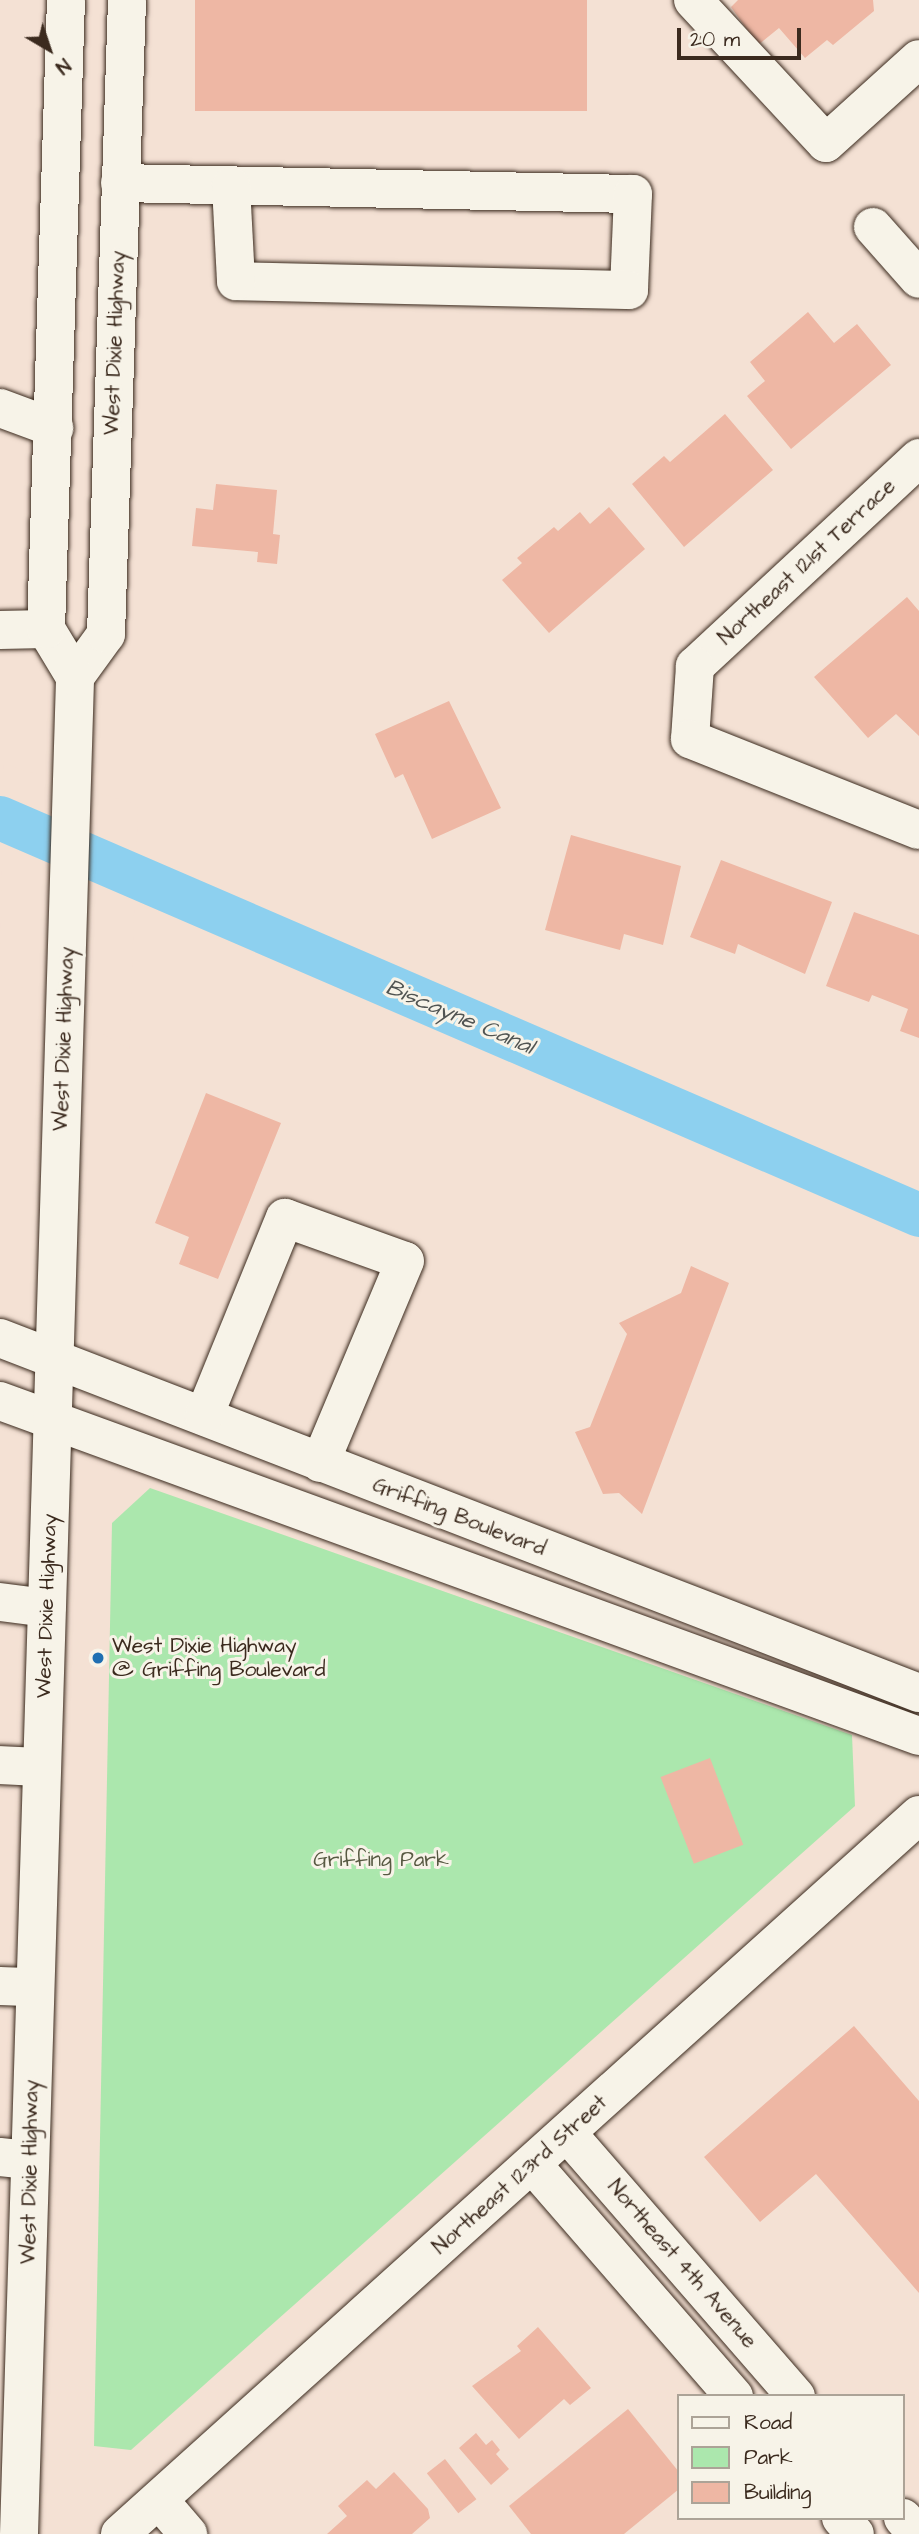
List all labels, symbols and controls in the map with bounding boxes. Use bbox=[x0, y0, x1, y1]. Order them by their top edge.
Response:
north arrow bbox=[14, 14, 84, 84]
scale bar bbox=[681, 14, 805, 58]
text: 20 m bbox=[690, 25, 740, 54]
text: N bbox=[49, 51, 76, 80]
street label: West Dixie Highway bbox=[99, 250, 131, 436]
street label: Northeast 121st Terrace bbox=[713, 473, 901, 651]
street label: West Dixie Highway bbox=[48, 946, 80, 1132]
water label: Biscayne Canal bbox=[382, 973, 538, 1061]
street label: Griffing Boulevard bbox=[369, 1472, 549, 1562]
street label: West Dixie Highway bbox=[31, 1513, 63, 1699]
place label: West Dixie Highway @ Griffing Boulevard bbox=[112, 1633, 325, 1683]
marker: West Dixie Highway @ Griffing Boulevard bbox=[90, 1650, 106, 1666]
park label: Griffing Park bbox=[313, 1847, 449, 1873]
street label: West Dixie Highway bbox=[16, 2080, 44, 2264]
street label: Northeast 123rd Street bbox=[428, 2090, 612, 2260]
street label: Northeast 4th Avenue bbox=[602, 2175, 762, 2353]
legend bbox=[678, 2394, 905, 2520]
text: Road bbox=[744, 2408, 792, 2437]
text: Park bbox=[744, 2443, 793, 2472]
text: Building bbox=[744, 2478, 811, 2507]

